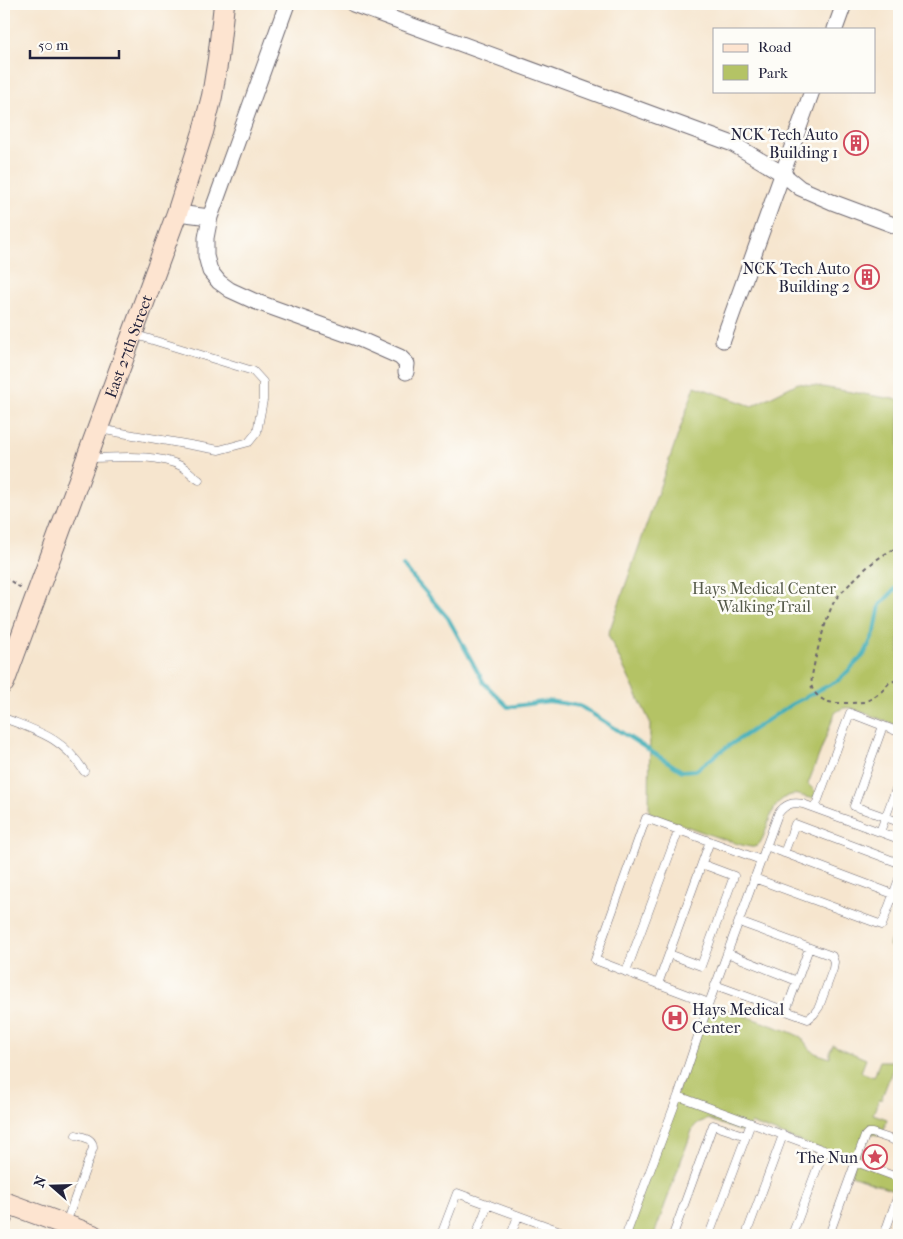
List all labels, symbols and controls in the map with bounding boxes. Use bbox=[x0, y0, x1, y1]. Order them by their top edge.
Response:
scale bar bbox=[30, 28, 119, 60]
legend bbox=[713, 28, 876, 92]
text: 50 m bbox=[38, 36, 69, 54]
text: Road bbox=[758, 38, 792, 56]
text: Park bbox=[758, 64, 788, 82]
place label: NCK Tech Auto Building 1 bbox=[730, 125, 838, 162]
building icon: NCK Tech Auto Building 1 bbox=[843, 130, 869, 156]
place label: NCK Tech Auto Building 2 bbox=[742, 259, 850, 296]
building icon: NCK Tech Auto Building 2 bbox=[854, 264, 880, 290]
street label: East 27th Street bbox=[101, 292, 156, 401]
park label: Hays Medical Center Walking Trail bbox=[692, 579, 836, 616]
place label: Hays Medical Center bbox=[692, 1000, 785, 1037]
hospital icon: Hays Medical Center bbox=[662, 1005, 688, 1031]
place icon: The Nun bbox=[862, 1144, 888, 1170]
place label: The Nun bbox=[796, 1148, 859, 1167]
north arrow bbox=[28, 1162, 78, 1212]
text: N bbox=[30, 1173, 50, 1190]

